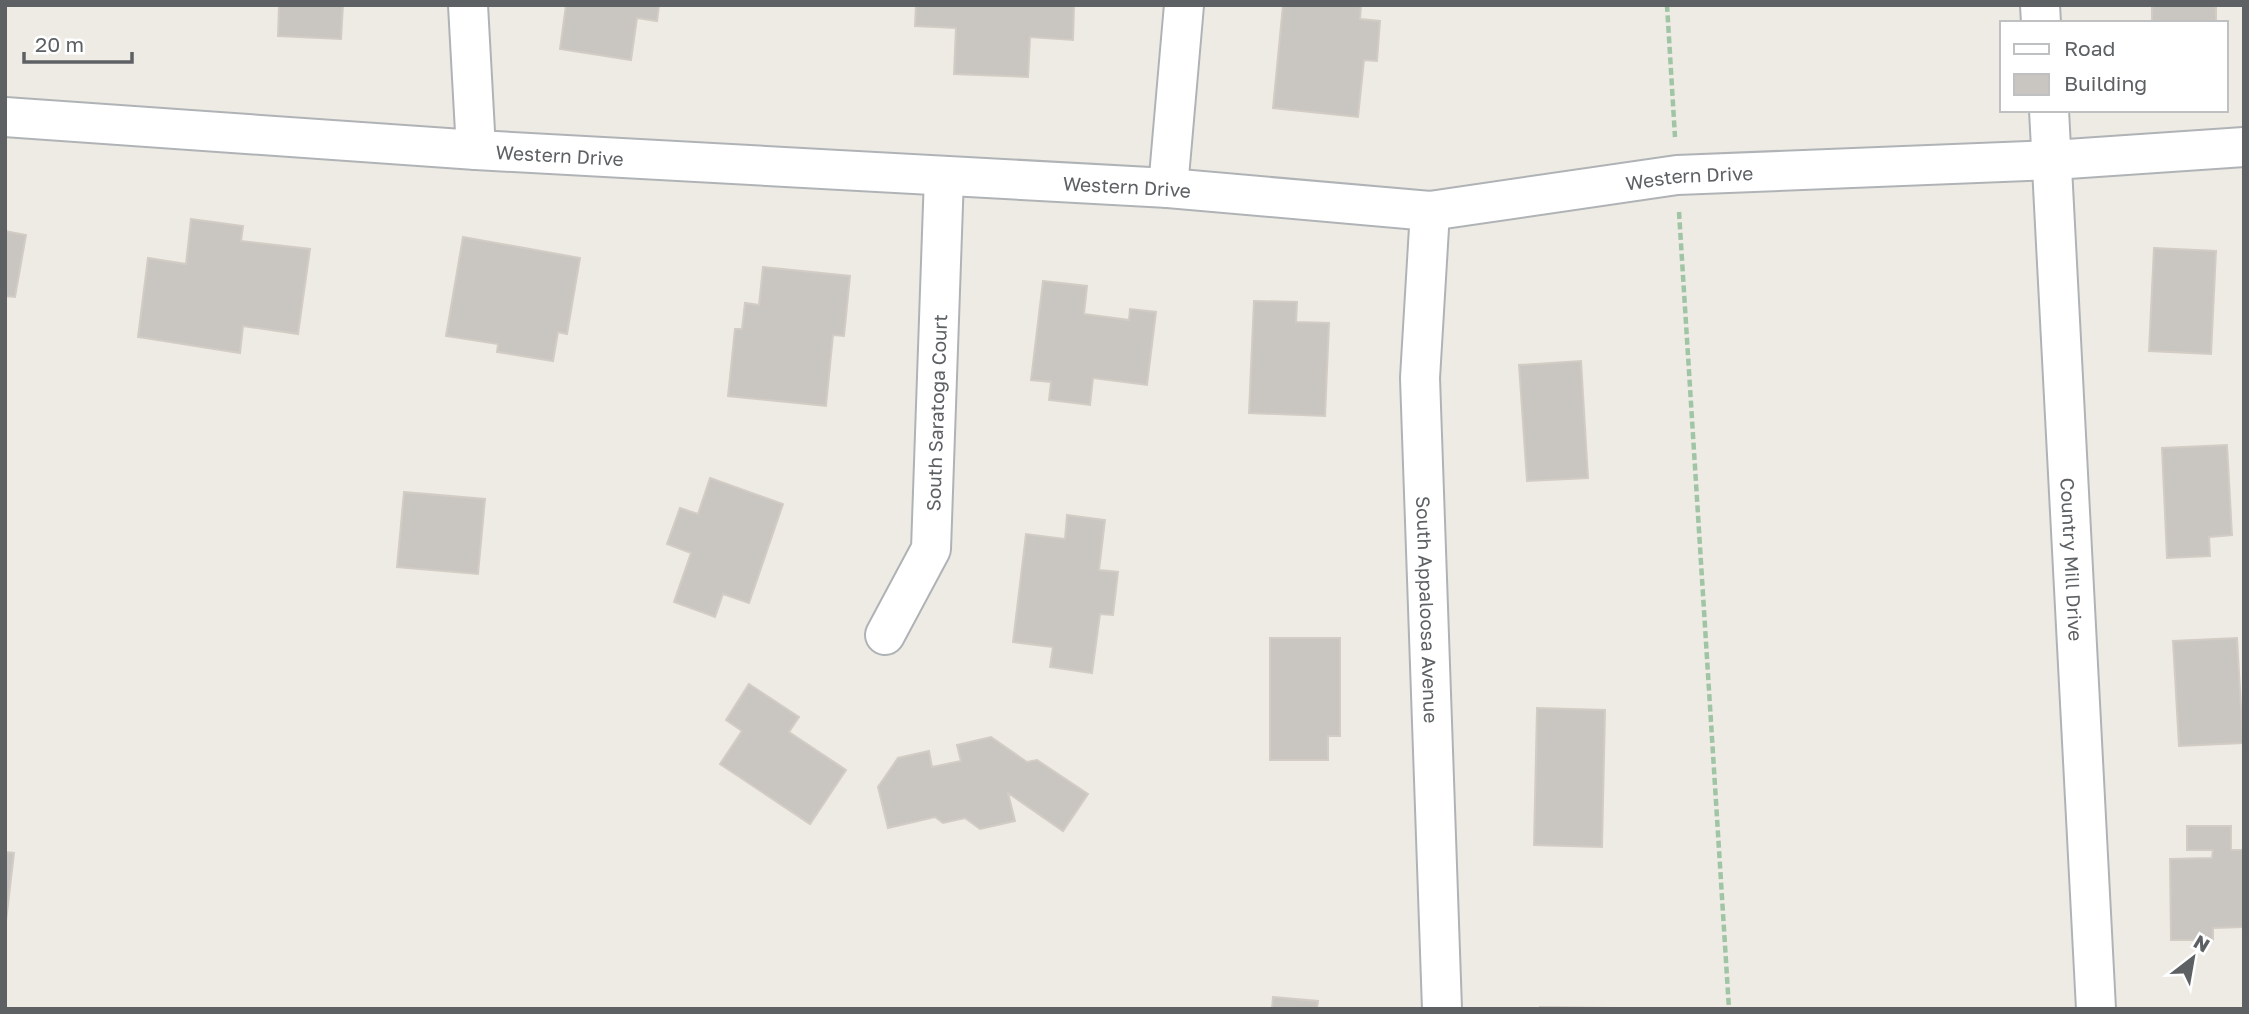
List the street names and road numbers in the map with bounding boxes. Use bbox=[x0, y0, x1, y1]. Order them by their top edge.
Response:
street label: Western Drive bbox=[495, 140, 624, 170]
street label: Western Drive bbox=[1624, 160, 1754, 194]
street label: Western Drive bbox=[1062, 171, 1192, 201]
street label: South Saratoga Court bbox=[921, 314, 951, 512]
street label: Country Mill Drive bbox=[2057, 477, 2088, 642]
street label: South Appaloosa Avenue bbox=[1413, 496, 1444, 724]

